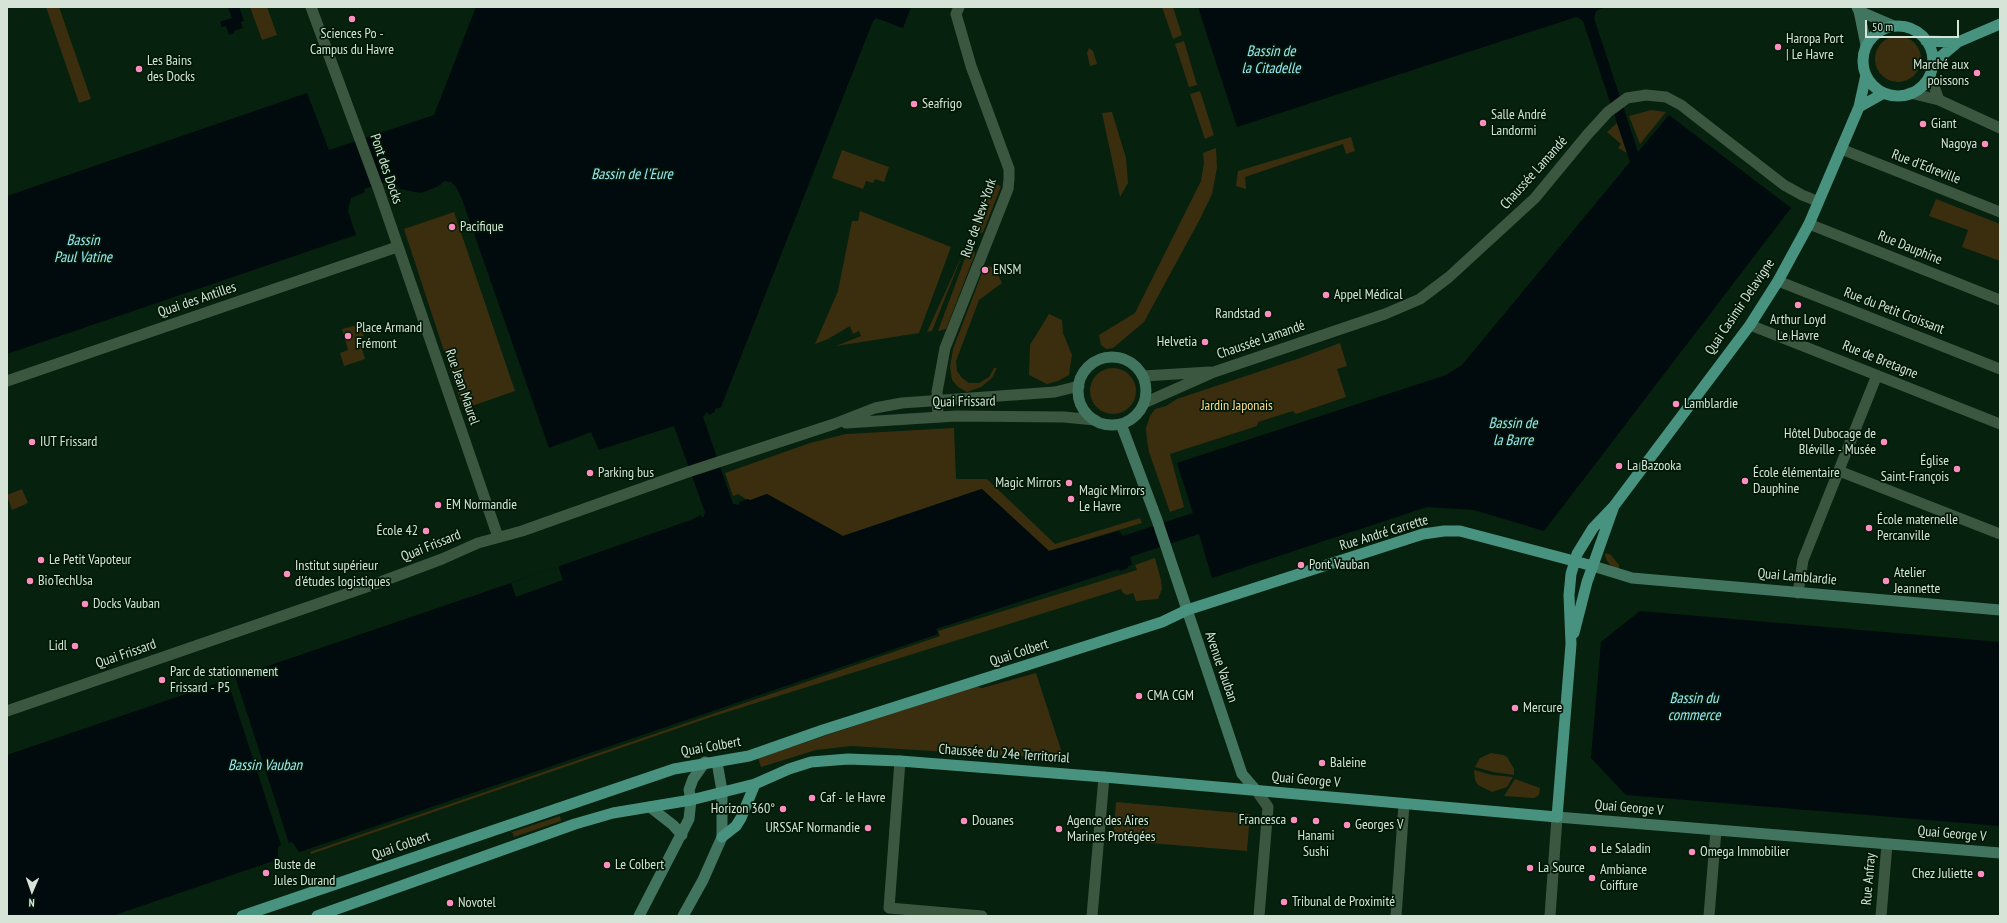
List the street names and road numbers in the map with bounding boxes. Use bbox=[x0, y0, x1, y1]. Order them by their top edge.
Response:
street label: Pont des Docks bbox=[366, 132, 406, 206]
street label: Chaussée Lamandé bbox=[1497, 133, 1571, 213]
street label: Rue d'Edreville bbox=[1889, 146, 1963, 188]
street label: Rue de New-York bbox=[958, 176, 1000, 260]
street label: Rue Dauphine bbox=[1875, 228, 1945, 268]
street label: Quai Casimir Delavigne bbox=[1702, 256, 1778, 358]
street label: Quai des Antilles bbox=[156, 279, 238, 321]
street label: Rue du Petit Croissant bbox=[1841, 284, 1947, 338]
street label: Chaussée Lamandé bbox=[1215, 317, 1307, 363]
street label: Rue de Bretagne bbox=[1840, 337, 1920, 383]
street label: Rue Jean Maurel bbox=[441, 347, 483, 427]
street label: Quai Frissard bbox=[932, 393, 996, 411]
street label: Rue André Carrette bbox=[1338, 512, 1430, 554]
street label: Quai Frissard bbox=[399, 526, 463, 566]
street label: Quai Lamblardie bbox=[1757, 565, 1837, 589]
street label: Avenue Vauban bbox=[1201, 629, 1241, 705]
street label: Quai Frissard bbox=[93, 636, 159, 672]
street label: Quai Colbert bbox=[988, 636, 1050, 670]
street label: Quai Colbert bbox=[680, 733, 742, 761]
street label: Chaussée du 24e Territorial bbox=[938, 741, 1070, 767]
street label: Quai George V bbox=[1271, 769, 1341, 791]
street label: Quai George V bbox=[1594, 797, 1664, 819]
street label: Quai George V bbox=[1917, 823, 1987, 845]
street label: Quai Colbert bbox=[370, 828, 432, 864]
street label: Rue Anfray bbox=[1858, 852, 1880, 906]

